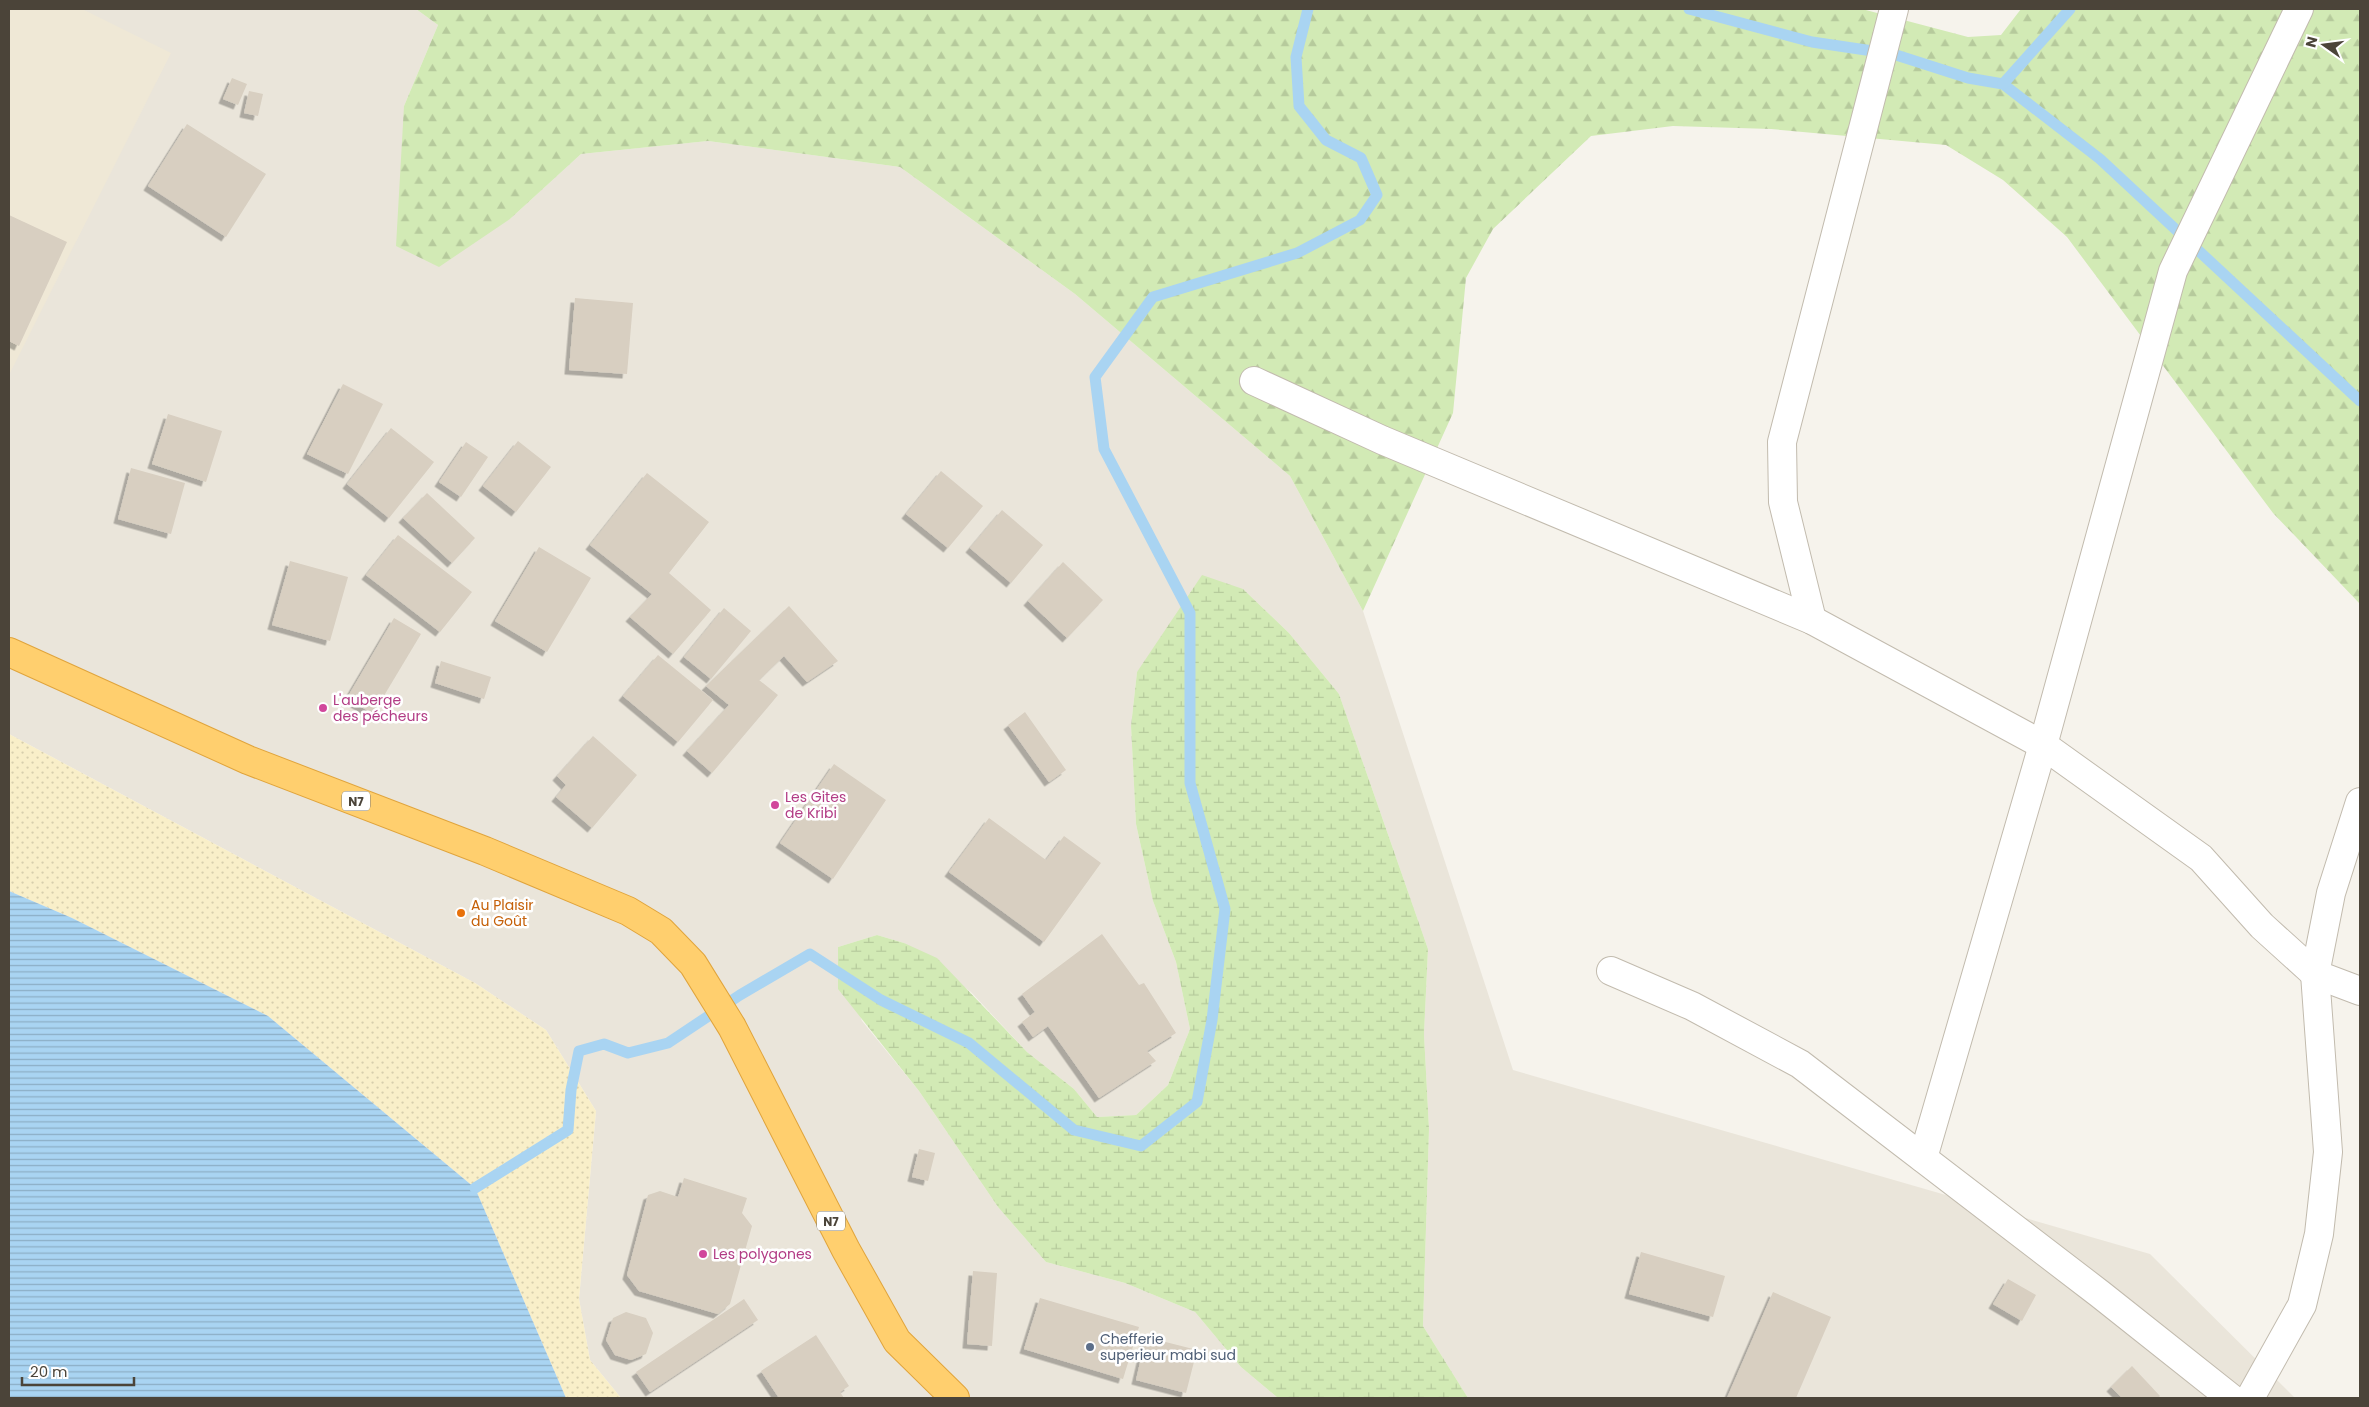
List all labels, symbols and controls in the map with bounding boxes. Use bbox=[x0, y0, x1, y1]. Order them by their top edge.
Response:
north arrow bbox=[2299, 20, 2349, 70]
text: N bbox=[2300, 34, 2322, 49]
place label: L'auberge des pécheurs bbox=[333, 690, 428, 726]
marker: L'auberge des pécheurs bbox=[317, 702, 329, 714]
place label: Les Gites de Kribi bbox=[785, 787, 846, 823]
road number: N7 bbox=[342, 791, 370, 810]
marker: Les Gites de Kribi bbox=[769, 799, 781, 811]
place label: Au Plaisir du Goût bbox=[471, 895, 534, 931]
marker: Au Plaisir du Goût bbox=[455, 907, 467, 919]
road number: N7 bbox=[817, 1212, 845, 1230]
place label: Les polygones bbox=[713, 1244, 812, 1264]
marker: Les polygones bbox=[697, 1248, 709, 1260]
place label: Chefferie superieur mabi sud bbox=[1100, 1329, 1236, 1365]
marker: Chefferie superieur mabi sud bbox=[1084, 1341, 1096, 1353]
scale bar bbox=[22, 1354, 135, 1386]
text: 20 m bbox=[30, 1361, 68, 1382]

